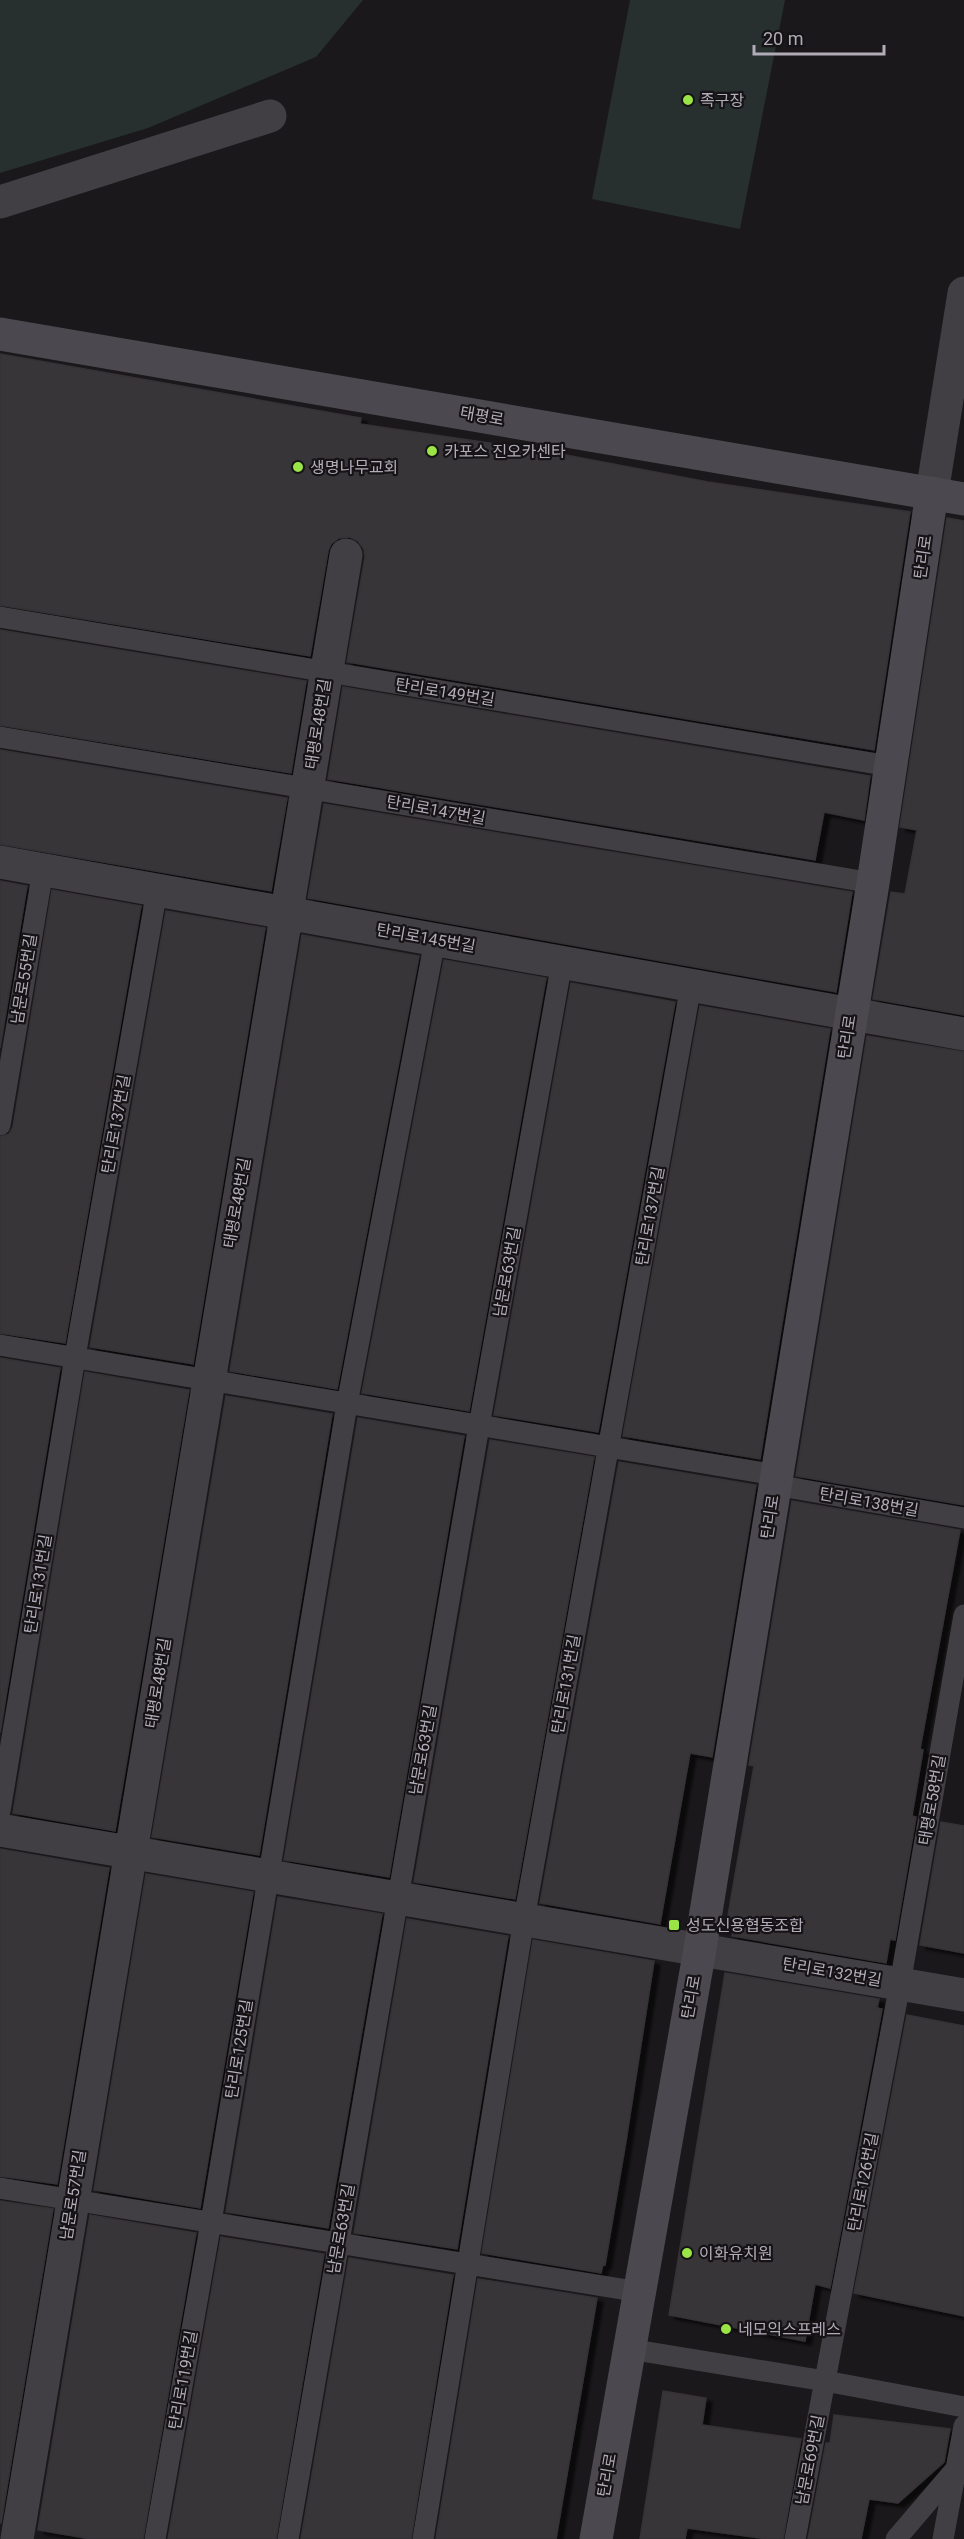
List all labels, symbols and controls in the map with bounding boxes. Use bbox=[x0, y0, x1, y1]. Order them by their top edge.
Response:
scale bar bbox=[754, 18, 884, 56]
text: 20 m bbox=[763, 28, 803, 49]
place label: 족구장 bbox=[700, 91, 744, 110]
marker: 족구장 bbox=[681, 93, 695, 107]
street label: 태평로 bbox=[459, 403, 506, 429]
place label: 카포스 진오카센타 bbox=[444, 442, 566, 461]
marker: 카포스 진오카센타 bbox=[425, 444, 439, 458]
place label: 생명나무교회 bbox=[310, 458, 398, 477]
marker: 생명나무교회 bbox=[291, 460, 305, 474]
street label: 탄리로 bbox=[911, 534, 936, 580]
street label: 탄리로149번길 bbox=[394, 675, 496, 709]
street label: 태평로48번길 bbox=[301, 677, 335, 771]
street label: 탄리로147번길 bbox=[385, 792, 487, 828]
street label: 탄리로145번길 bbox=[375, 920, 477, 956]
street label: 남문로55번길 bbox=[7, 932, 41, 1026]
street label: 탄리로 bbox=[834, 1013, 860, 1060]
street label: 탄리로137번길 bbox=[98, 1073, 134, 1175]
street label: 태평로48번길 bbox=[220, 1156, 254, 1250]
street label: 탄리로137번길 bbox=[632, 1165, 668, 1267]
street label: 남문로63번길 bbox=[490, 1225, 524, 1319]
street label: 탄리로138번길 bbox=[818, 1484, 920, 1520]
street label: 탄리로 bbox=[757, 1493, 783, 1540]
street label: 탄리로131번길 bbox=[21, 1533, 55, 1635]
street label: 탄리로131번길 bbox=[548, 1633, 584, 1735]
street label: 태평로48번길 bbox=[141, 1636, 175, 1730]
street label: 남문로63번길 bbox=[406, 1703, 440, 1797]
street label: 태평로58번길 bbox=[915, 1753, 949, 1847]
place label: 성도신용협동조합 bbox=[686, 1916, 804, 1935]
marker: 성도신용협동조합 bbox=[667, 1918, 681, 1932]
street label: 탄리로132번길 bbox=[781, 1954, 883, 1990]
street label: 탄리로 bbox=[678, 1973, 704, 2020]
street label: 탄리로125번길 bbox=[222, 1998, 256, 2100]
street label: 탄리로126번길 bbox=[844, 2131, 882, 2233]
street label: 남문로57번길 bbox=[56, 2148, 90, 2242]
street label: 남문로63번길 bbox=[324, 2182, 358, 2276]
place label: 이화유치원 bbox=[699, 2244, 773, 2263]
marker: 이화유치원 bbox=[680, 2246, 694, 2260]
place label: 네모익스프레스 bbox=[738, 2320, 841, 2339]
marker: 네모익스프레스 bbox=[719, 2322, 733, 2336]
street label: 탄리로119번길 bbox=[165, 2329, 201, 2431]
street label: 남문로69번길 bbox=[792, 2413, 828, 2507]
street label: 탄리로 bbox=[594, 2451, 620, 2498]

